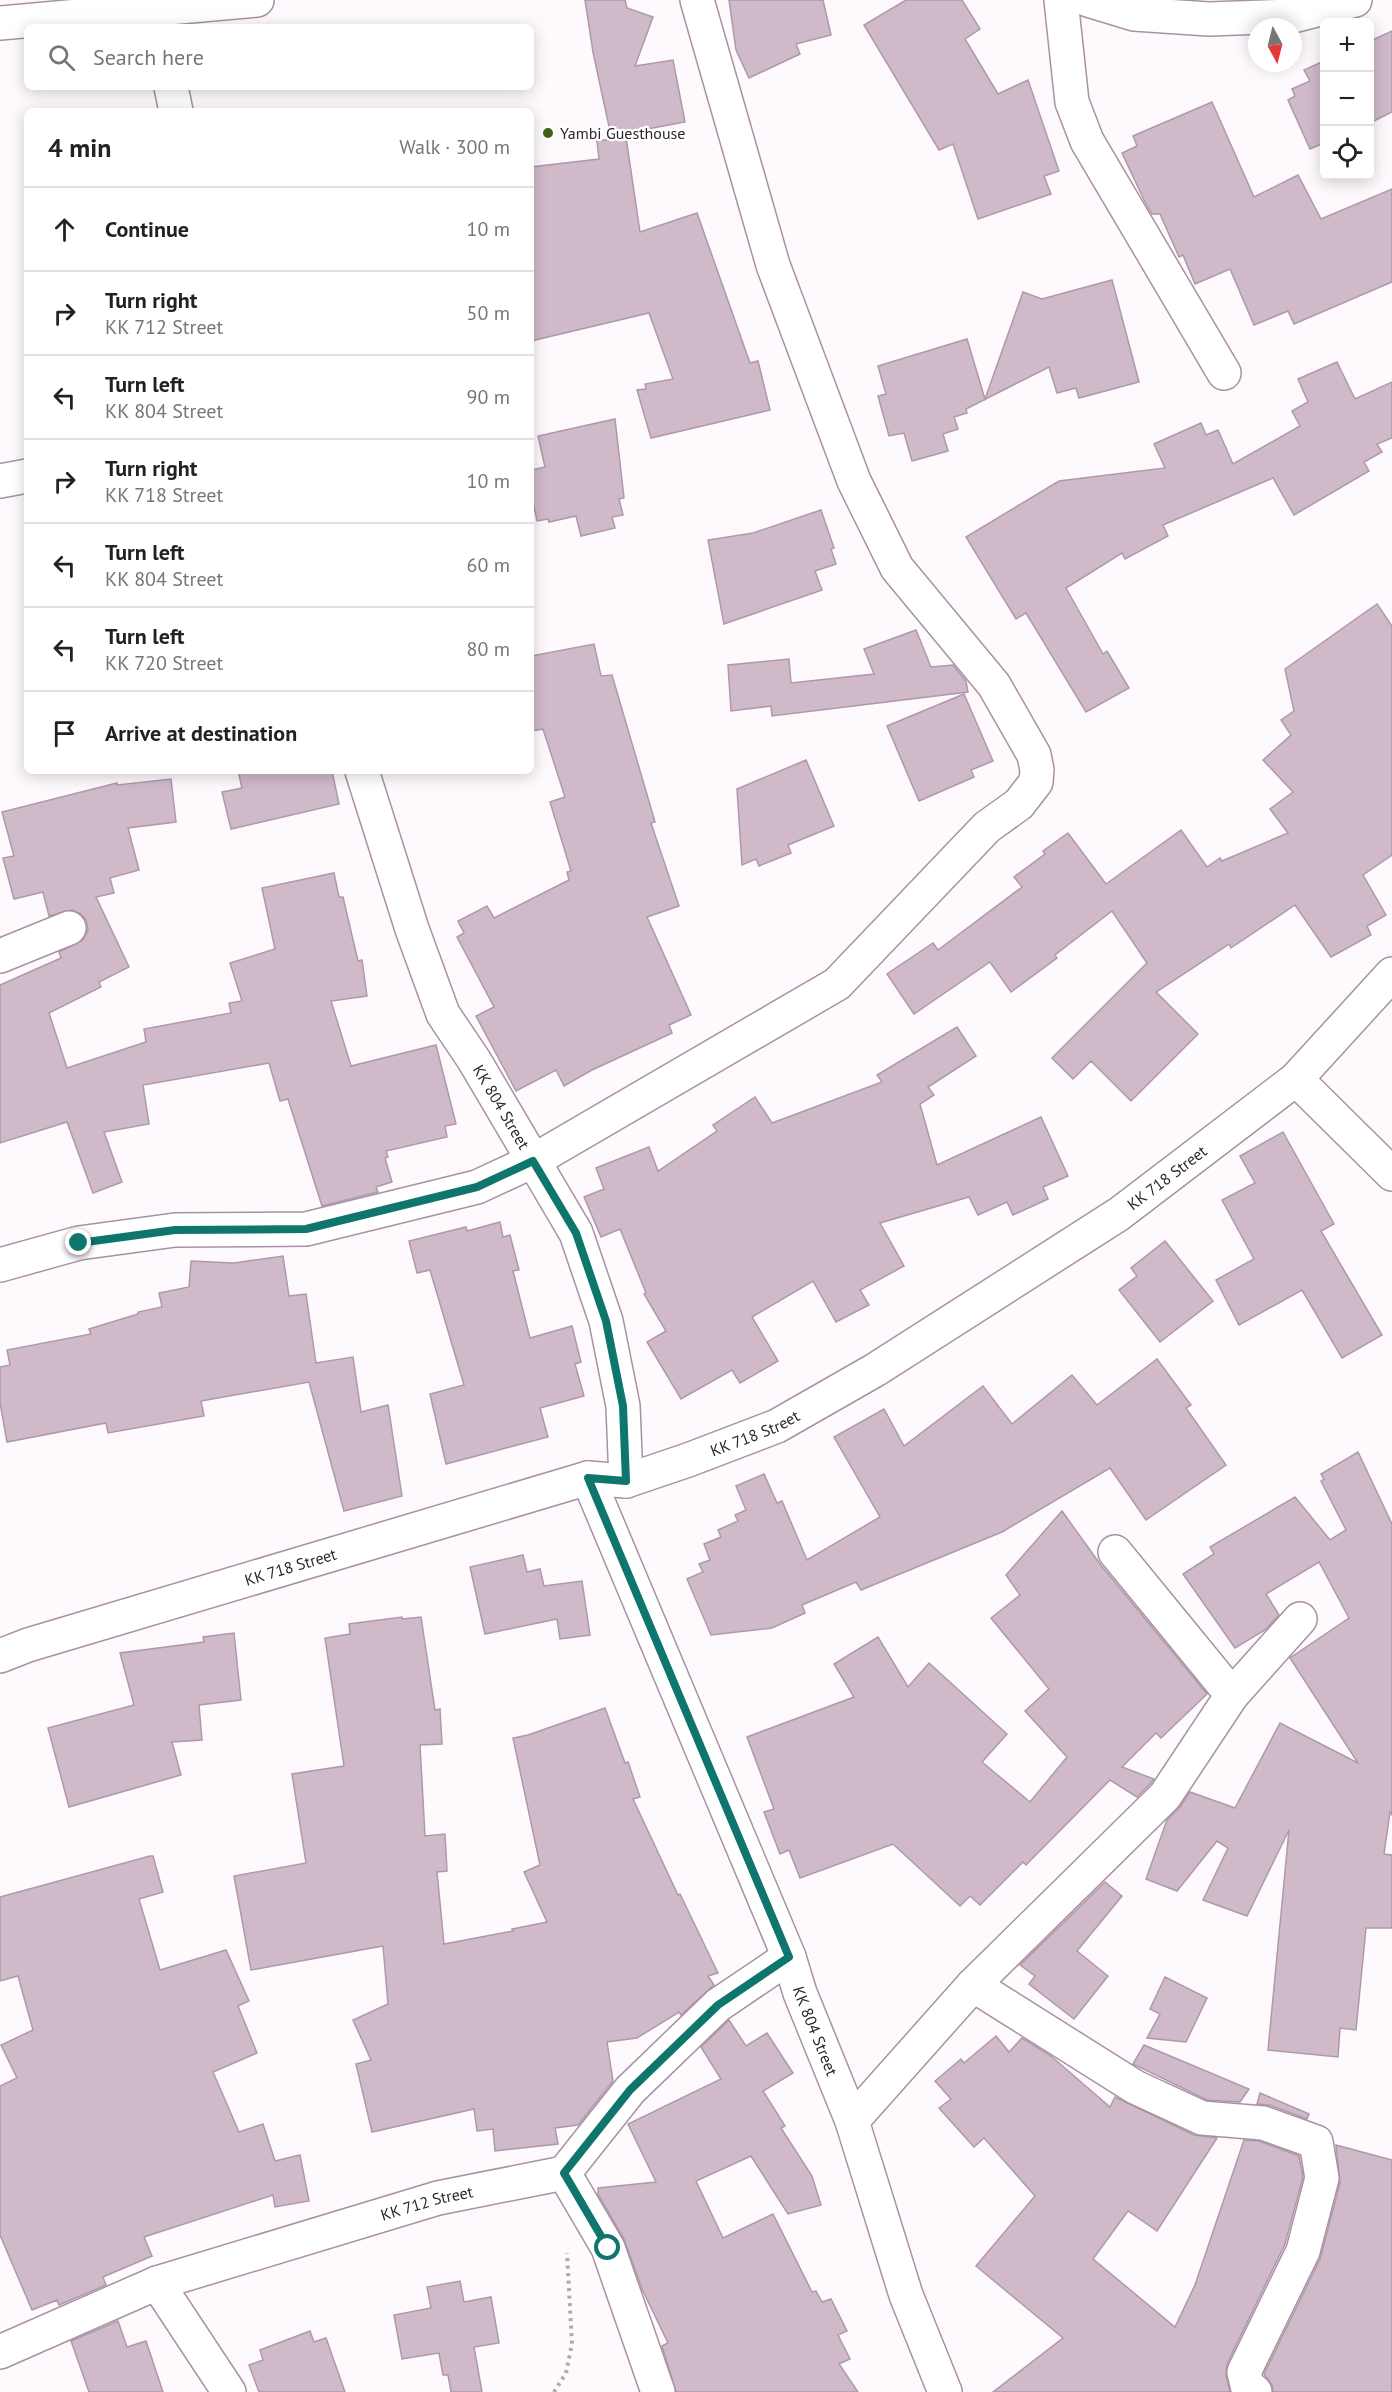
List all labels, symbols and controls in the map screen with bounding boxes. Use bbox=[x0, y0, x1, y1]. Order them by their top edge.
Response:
north arrow bbox=[1248, 18, 1302, 72]
map controls bbox=[1320, 18, 1374, 180]
button: + bbox=[1320, 18, 1374, 72]
search box bbox=[24, 24, 534, 90]
icon: search bbox=[45, 41, 78, 74]
text: Search here bbox=[93, 43, 204, 71]
button: − bbox=[1320, 72, 1374, 126]
place label: Yambi Guesthouse bbox=[560, 123, 685, 143]
marker: Yambi Guesthouse bbox=[541, 126, 555, 140]
button: locate bbox=[1320, 126, 1374, 180]
text: 4 min bbox=[48, 131, 111, 164]
text: Walk · 300 m bbox=[399, 134, 510, 160]
icon: ahead bbox=[48, 213, 81, 246]
text: Continue bbox=[105, 215, 189, 243]
text: 10 m bbox=[467, 216, 510, 242]
text: Turn right bbox=[105, 286, 197, 314]
icon: right bbox=[48, 297, 81, 330]
text: 50 m bbox=[467, 300, 510, 326]
text: KK 712 Street bbox=[105, 314, 223, 340]
text: Turn left bbox=[105, 370, 185, 398]
icon: left bbox=[48, 381, 81, 414]
text: 90 m bbox=[467, 384, 510, 410]
text: KK 804 Street bbox=[105, 398, 223, 424]
text: Turn right bbox=[105, 454, 197, 482]
icon: right bbox=[48, 465, 81, 498]
text: 10 m bbox=[467, 468, 510, 494]
text: KK 718 Street bbox=[105, 482, 223, 508]
text: Turn left bbox=[105, 538, 185, 566]
icon: left bbox=[48, 549, 81, 582]
text: 60 m bbox=[467, 552, 510, 578]
text: KK 804 Street bbox=[105, 566, 223, 592]
text: Turn left bbox=[105, 622, 185, 650]
icon: left bbox=[48, 633, 81, 666]
text: 80 m bbox=[467, 636, 510, 662]
text: KK 720 Street bbox=[105, 650, 223, 676]
icon: arrive bbox=[48, 717, 81, 750]
text: Arrive at destination bbox=[105, 719, 297, 747]
street label: KK 804 Street bbox=[469, 1061, 535, 1153]
street label: KK 718 Street bbox=[1123, 1140, 1211, 1214]
route end bbox=[65, 1229, 91, 1255]
street label: KK 718 Street bbox=[707, 1405, 803, 1461]
street label: KK 718 Street bbox=[242, 1543, 339, 1590]
street label: KK 804 Street bbox=[789, 1984, 843, 2079]
street label: KK 712 Street bbox=[378, 2181, 475, 2225]
route start bbox=[594, 2234, 620, 2260]

